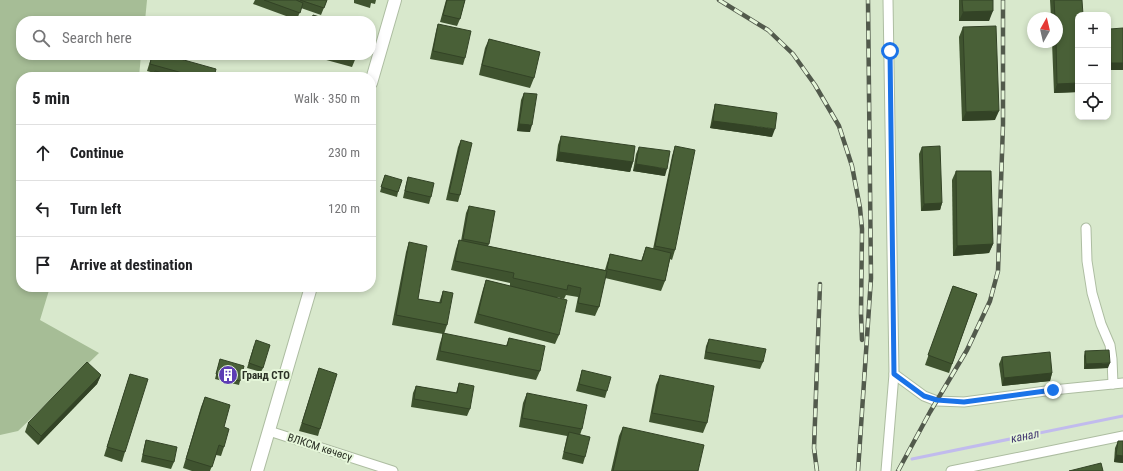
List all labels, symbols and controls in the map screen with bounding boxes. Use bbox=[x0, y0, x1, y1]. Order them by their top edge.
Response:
north arrow bbox=[1027, 12, 1063, 48]
map controls bbox=[1075, 12, 1111, 120]
button: + bbox=[1075, 12, 1111, 48]
search box bbox=[16, 16, 376, 60]
icon: search bbox=[30, 27, 52, 49]
text: Search here bbox=[62, 29, 132, 47]
route start bbox=[881, 42, 899, 60]
button: − bbox=[1075, 48, 1111, 84]
button: locate bbox=[1075, 84, 1111, 120]
text: 5 min bbox=[32, 88, 70, 108]
text: Walk · 350 m bbox=[294, 91, 360, 106]
icon: ahead bbox=[32, 142, 54, 164]
text: Continue bbox=[70, 144, 124, 162]
text: 230 m bbox=[328, 145, 360, 160]
icon: left bbox=[32, 198, 54, 220]
text: Turn left bbox=[70, 200, 121, 218]
text: 120 m bbox=[328, 201, 360, 216]
icon: arrive bbox=[32, 254, 54, 276]
text: Arrive at destination bbox=[70, 256, 193, 274]
building icon: Гранд СТО bbox=[217, 364, 239, 386]
place label: Гранд СТО bbox=[242, 369, 290, 382]
route end bbox=[1044, 381, 1062, 399]
water label: канал bbox=[1010, 426, 1040, 446]
street label: ВЛКСМ көчөсү bbox=[286, 431, 354, 464]

